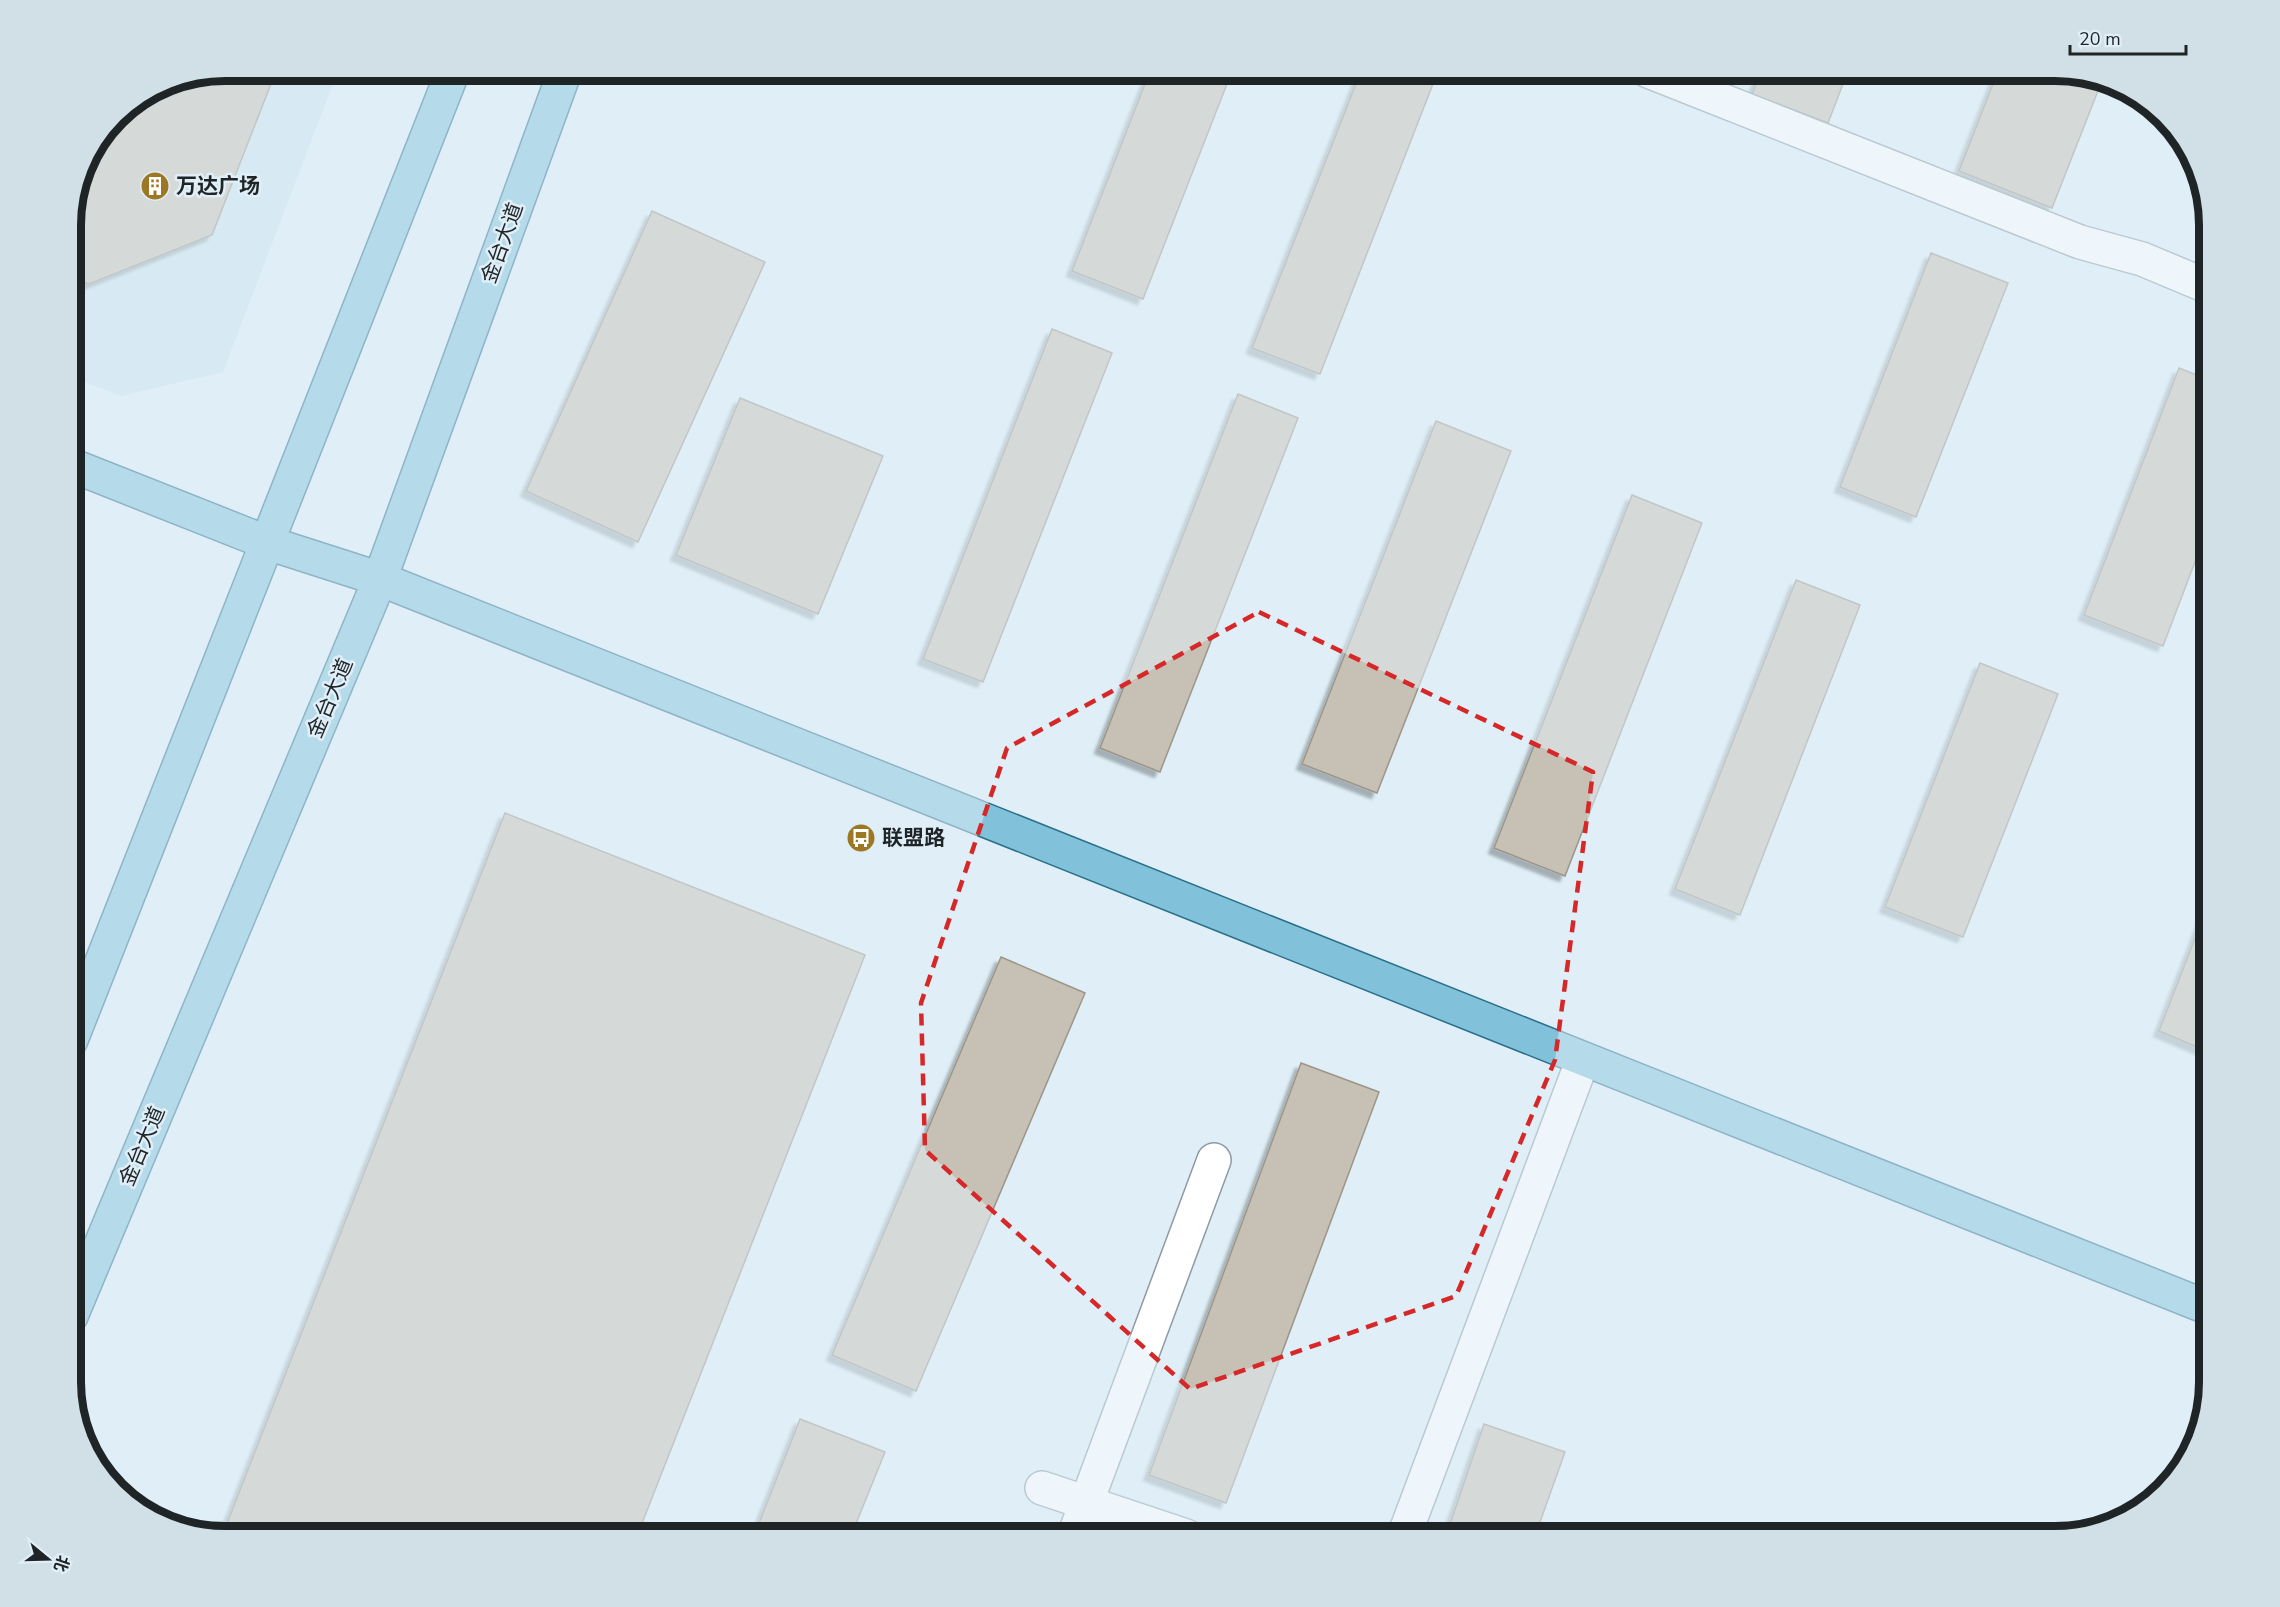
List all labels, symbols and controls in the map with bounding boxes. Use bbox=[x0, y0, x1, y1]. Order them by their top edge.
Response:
scale bar bbox=[2070, 18, 2186, 56]
text: 20 m bbox=[2079, 27, 2121, 51]
building icon: 万达广场 bbox=[139, 170, 171, 202]
place label: 万达广场 bbox=[176, 172, 260, 200]
street label: 金台大道 bbox=[474, 199, 530, 287]
street label: 金台大道 bbox=[301, 654, 359, 742]
bus stop icon: 联盟路 bbox=[845, 822, 877, 854]
place label: 联盟路 bbox=[882, 824, 945, 852]
street label: 金台大道 bbox=[113, 1102, 171, 1190]
north arrow bbox=[18, 1529, 78, 1589]
text: 北 bbox=[48, 1552, 74, 1575]

